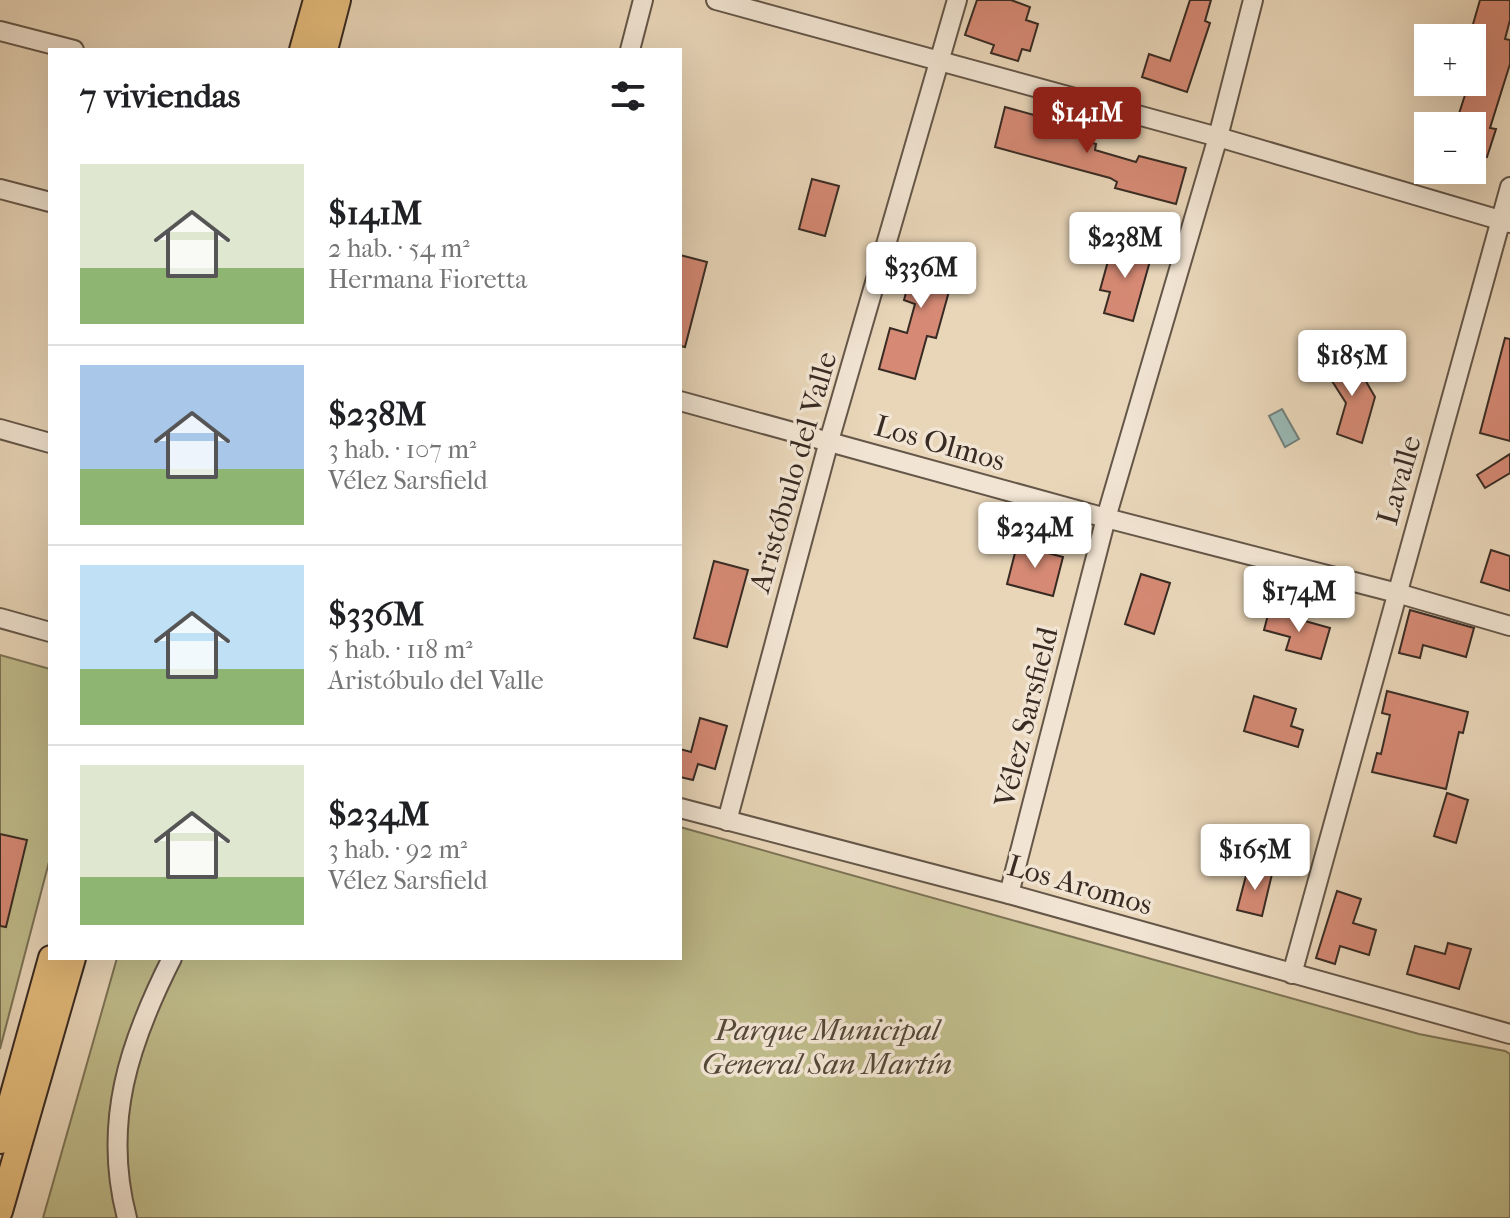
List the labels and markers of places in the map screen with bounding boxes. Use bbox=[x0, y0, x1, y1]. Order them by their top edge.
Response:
pin: $141M bbox=[1031, 87, 1143, 155]
pin: $238M bbox=[1069, 212, 1181, 280]
pin: $336M bbox=[865, 242, 977, 310]
pin: $185M bbox=[1296, 330, 1408, 398]
pin: $234M bbox=[979, 502, 1091, 570]
pin: $174M bbox=[1243, 566, 1355, 634]
pin: $165M bbox=[1199, 824, 1311, 892]

